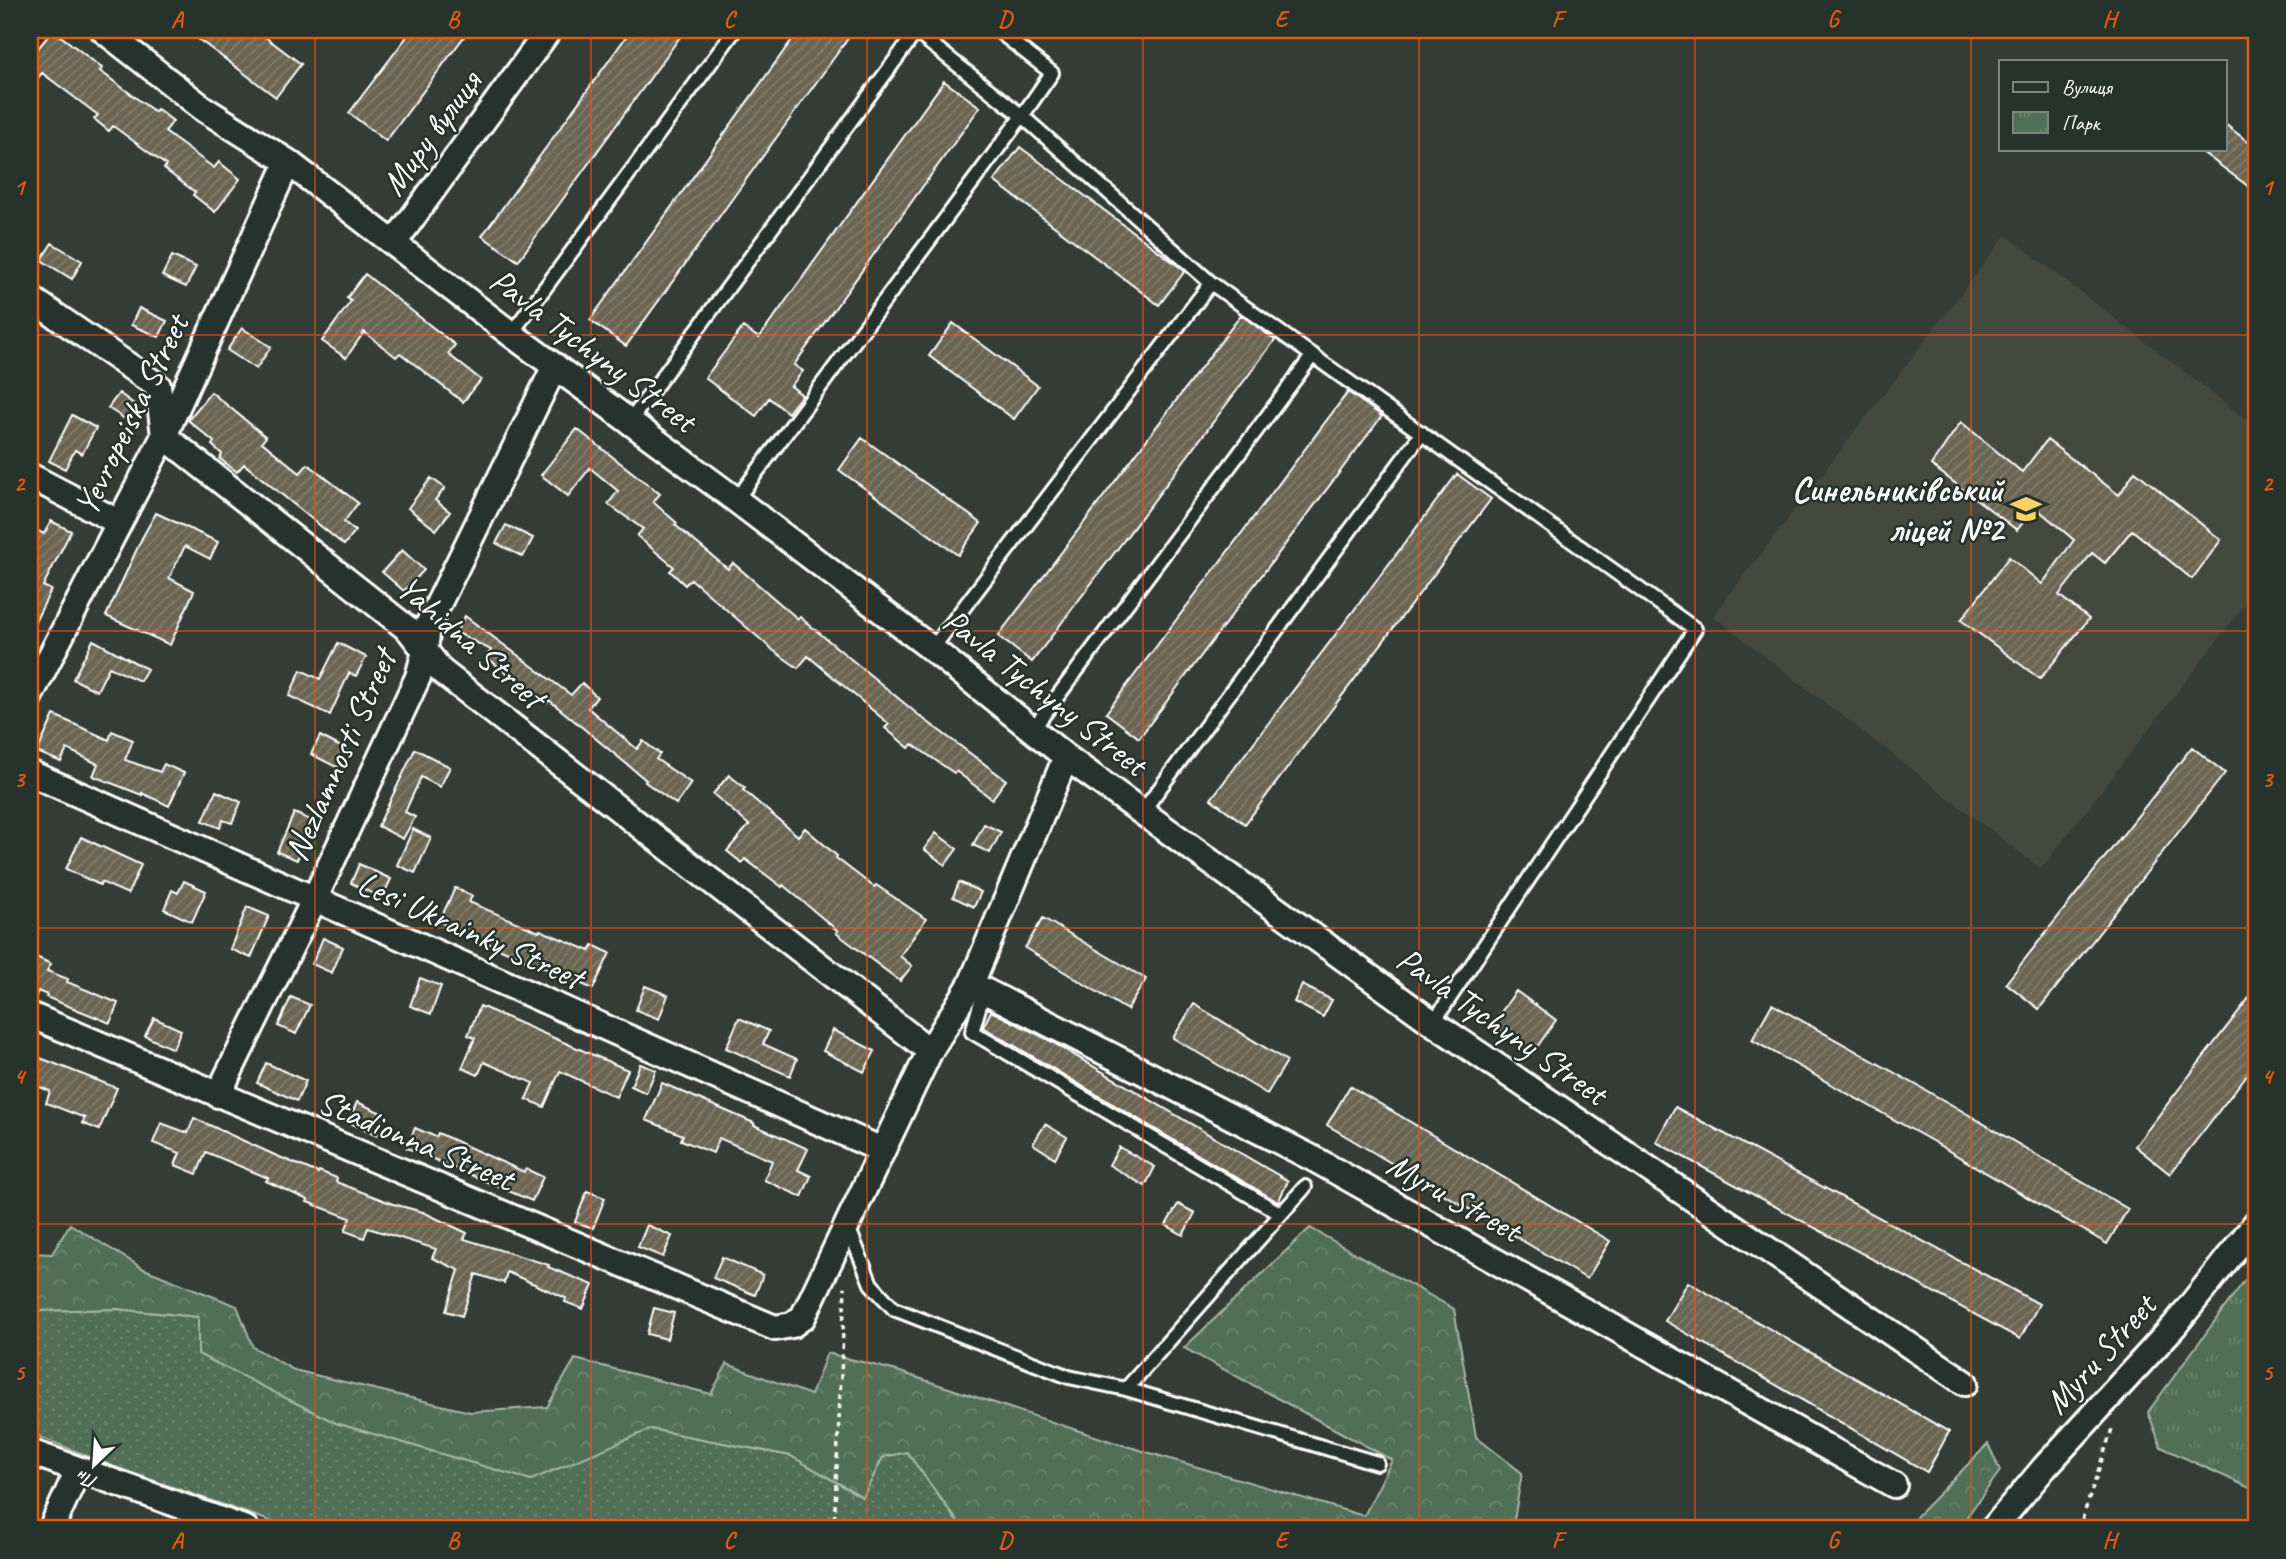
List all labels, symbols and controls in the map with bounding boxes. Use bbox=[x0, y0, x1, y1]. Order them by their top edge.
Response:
text: A bbox=[171, 5, 185, 34]
text: B bbox=[447, 5, 461, 34]
text: C bbox=[724, 5, 738, 34]
text: D bbox=[998, 5, 1014, 34]
text: E bbox=[1275, 5, 1291, 34]
text: F bbox=[1552, 5, 1568, 34]
text: G bbox=[1827, 5, 1842, 34]
text: H bbox=[2102, 5, 2120, 34]
street label: Миру вулиця bbox=[371, 60, 492, 204]
legend bbox=[1999, 60, 2226, 150]
text: Вулиця bbox=[2062, 74, 2113, 100]
text: Парк bbox=[2062, 110, 2102, 136]
text: 1 bbox=[14, 173, 27, 202]
text: 1 bbox=[2262, 173, 2275, 202]
street label: Pavla Tychyny Street bbox=[481, 258, 708, 444]
street label: Yevropeiska Street bbox=[63, 304, 200, 523]
place label: Синельниківський ліцей №2 bbox=[1792, 467, 2006, 552]
text: 2 bbox=[14, 469, 27, 498]
text: 2 bbox=[2262, 469, 2275, 498]
school or university icon: Синельниківський ліцей №2 bbox=[2009, 492, 2043, 526]
street label: Yahidna Street bbox=[388, 565, 558, 722]
street label: Pavla Tychyny Street bbox=[934, 598, 1159, 788]
street label: Nezlamnosti Street bbox=[273, 639, 408, 867]
text: 3 bbox=[14, 765, 27, 794]
text: 3 bbox=[2262, 765, 2275, 794]
street label: Lesi Ukrainky Street bbox=[351, 860, 594, 1001]
street label: Pavla Tychyny Street bbox=[1388, 937, 1619, 1117]
text: 4 bbox=[14, 1062, 27, 1091]
text: 4 bbox=[2262, 1062, 2275, 1091]
street label: Stadionna Street bbox=[311, 1079, 524, 1203]
street label: Myru Street bbox=[1379, 1142, 1532, 1254]
street label: Myru Street bbox=[2034, 1282, 2168, 1423]
text: 5 bbox=[14, 1358, 26, 1387]
text: 5 bbox=[2262, 1358, 2274, 1387]
north arrow bbox=[60, 1430, 130, 1500]
text: Пн bbox=[72, 1464, 101, 1495]
text: A bbox=[171, 1526, 185, 1555]
text: B bbox=[447, 1526, 461, 1555]
text: C bbox=[724, 1526, 738, 1555]
text: D bbox=[998, 1526, 1014, 1555]
text: E bbox=[1275, 1526, 1291, 1555]
text: F bbox=[1552, 1526, 1568, 1555]
text: G bbox=[1827, 1526, 1842, 1555]
text: H bbox=[2102, 1526, 2120, 1555]

